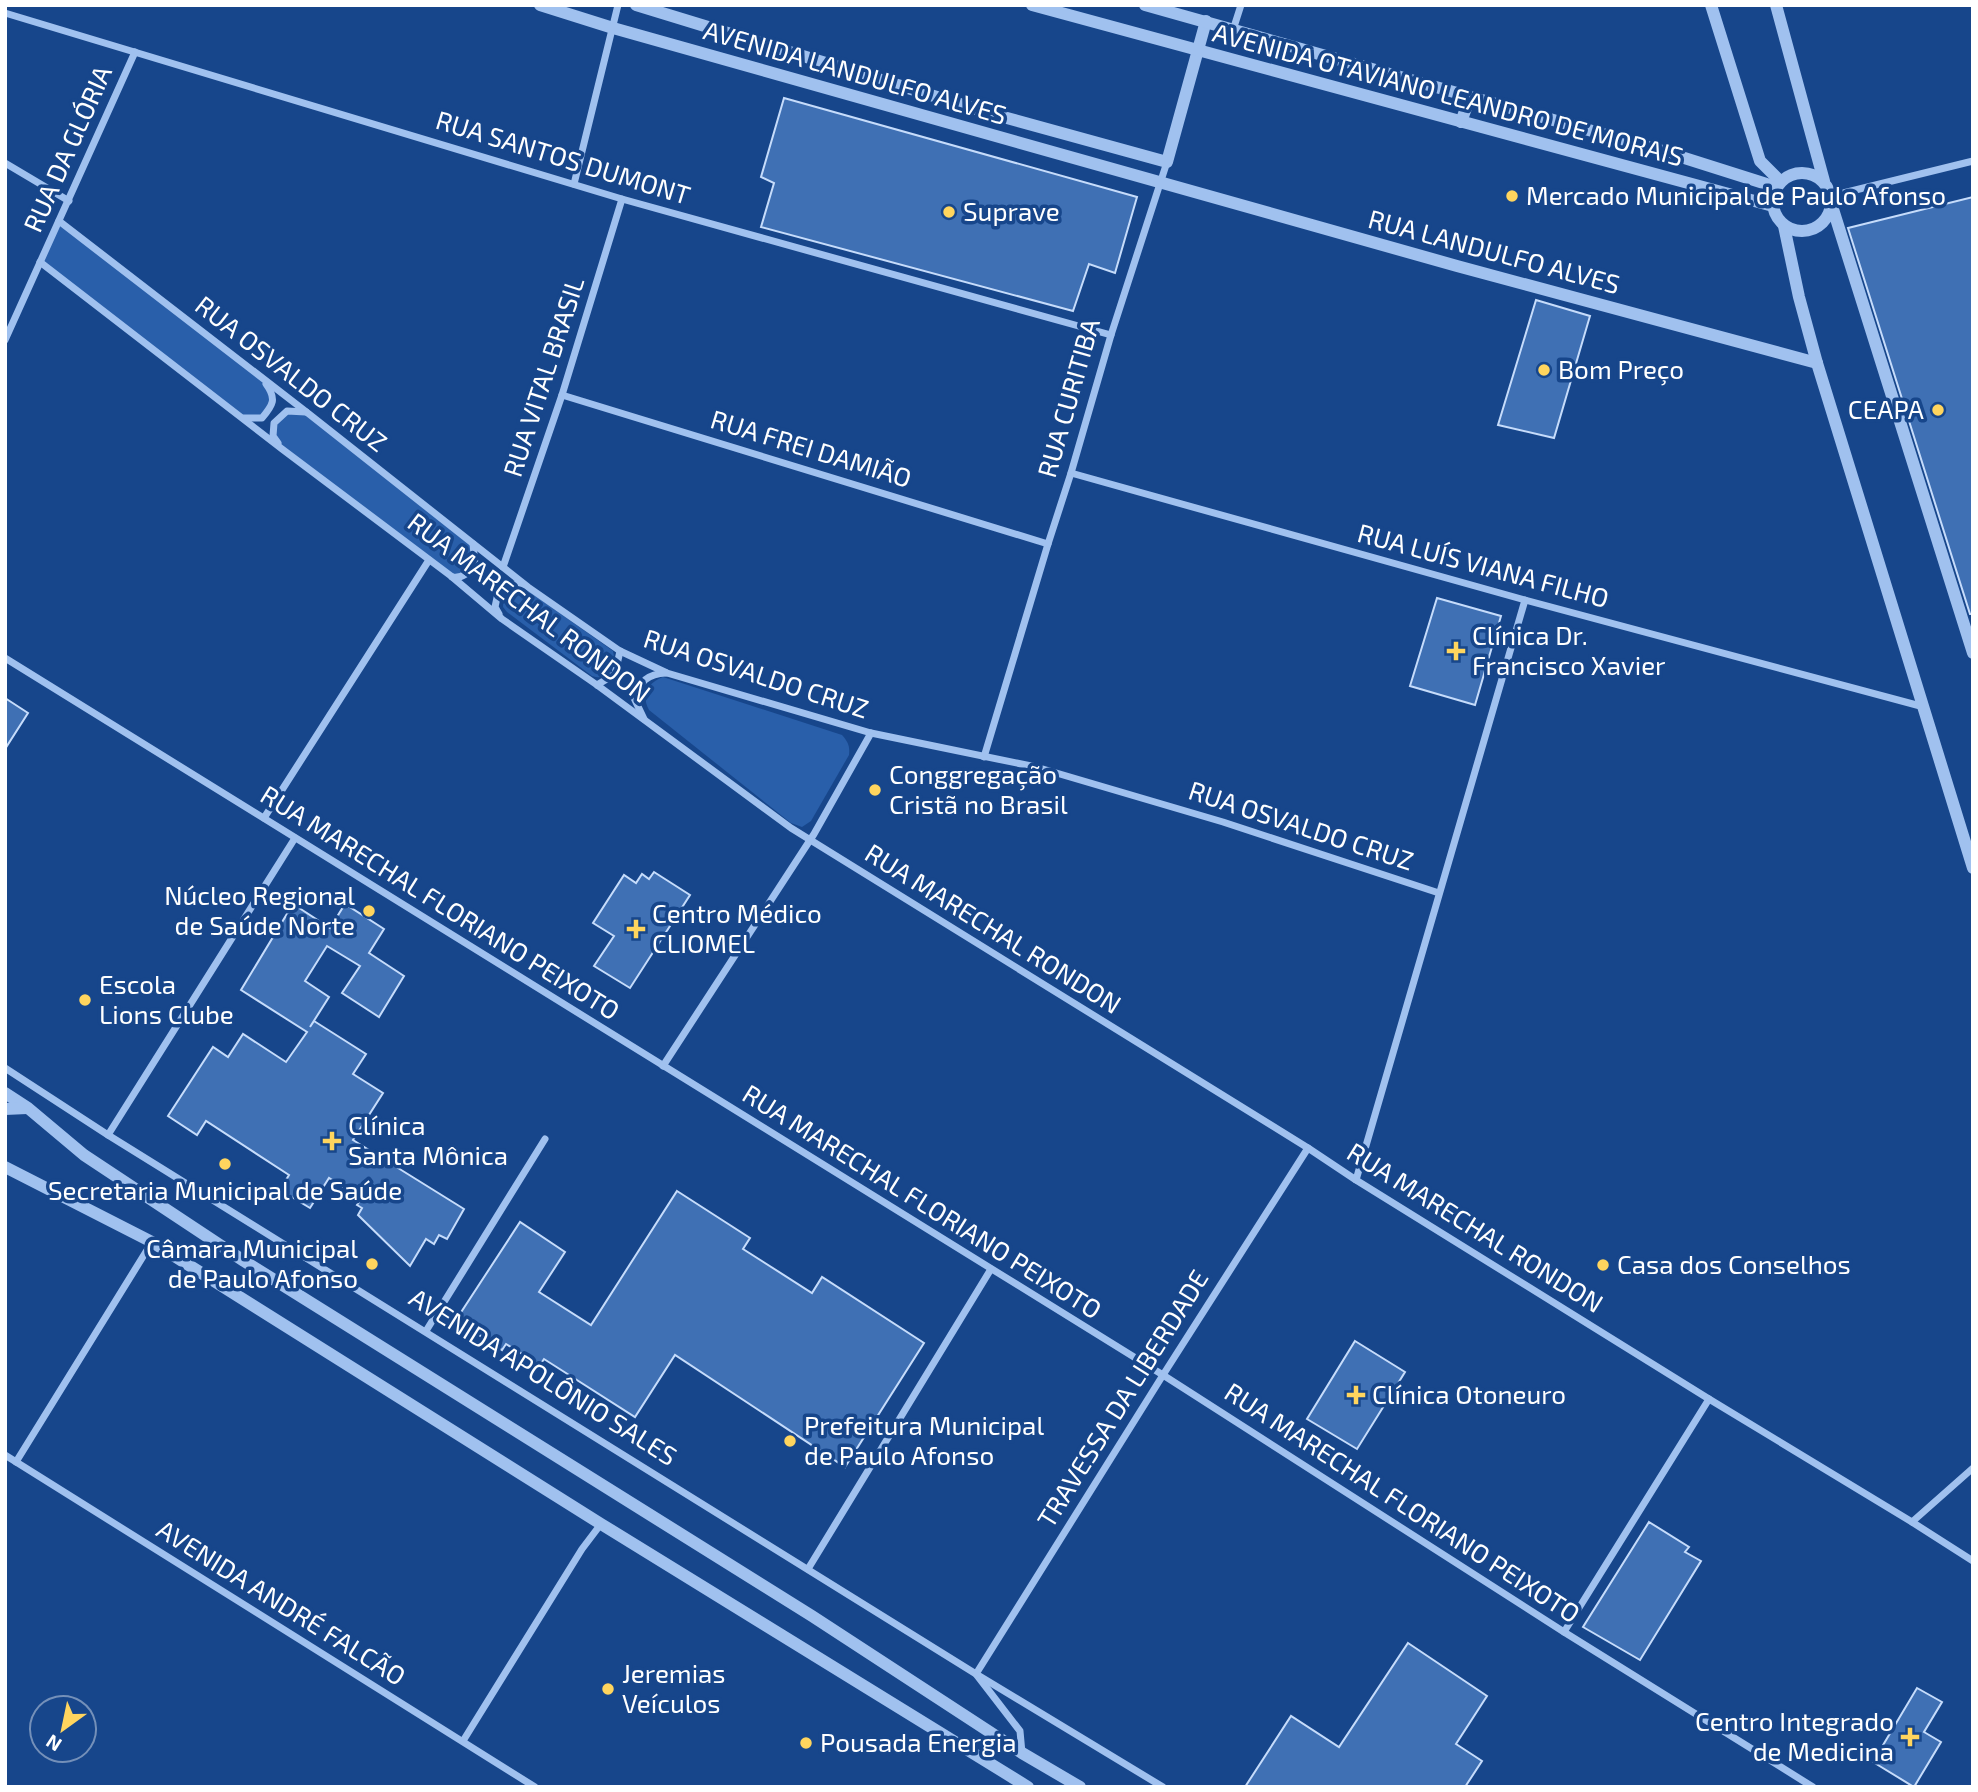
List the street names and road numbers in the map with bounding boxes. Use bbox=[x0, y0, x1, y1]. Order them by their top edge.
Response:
street label: AVENIDA LANDULFO ALVES bbox=[700, 13, 1011, 130]
street label: AVENIDA OTAVIANO LEANDRO DE MORAIS bbox=[1210, 16, 1687, 171]
street label: RUA DA GLÓRIA bbox=[16, 60, 117, 236]
street label: RUA SANTOS DUMONT bbox=[432, 103, 694, 210]
street label: RUA LANDULFO ALVES bbox=[1365, 202, 1624, 299]
street label: RUA VITAL BRASIL bbox=[496, 273, 589, 480]
street label: RUA OSVALDO CRUZ bbox=[190, 288, 394, 457]
street label: RUA CURITIBA bbox=[1030, 315, 1105, 481]
street label: RUA FREI DAMIÃO bbox=[707, 402, 916, 493]
street label: RUA MARECHAL RONDON bbox=[402, 505, 657, 708]
street label: RUA LUÍS VIANA FILHO bbox=[1354, 516, 1612, 613]
street label: RUA OSVALDO CRUZ bbox=[640, 622, 873, 724]
street label: RUA OSVALDO CRUZ bbox=[1185, 774, 1418, 876]
street label: RUA MARECHAL FLORIANO PEIXOTO bbox=[256, 778, 626, 1025]
street label: RUA MARECHAL RONDON bbox=[860, 836, 1127, 1019]
street label: RUA MARECHAL FLORIANO PEIXOTO bbox=[738, 1077, 1108, 1324]
street label: RUA MARECHAL RONDON bbox=[1342, 1135, 1609, 1318]
street label: TRAVESSA DA LIBERDADE bbox=[1030, 1264, 1214, 1533]
street label: AVENIDA APOLÔNIO SALES bbox=[404, 1281, 683, 1471]
street label: RUA MARECHAL FLORIANO PEIXOTO bbox=[1219, 1375, 1586, 1628]
street label: AVENIDA ANDRÉ FALCÃO bbox=[152, 1513, 412, 1691]

